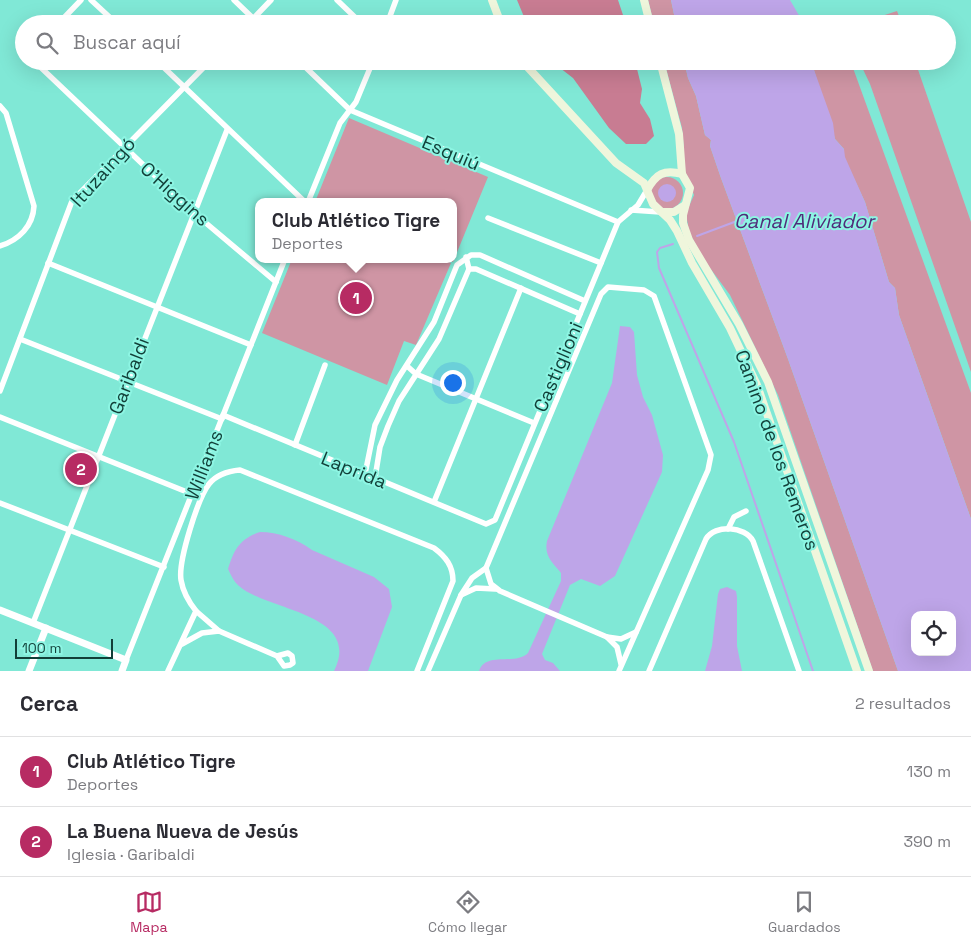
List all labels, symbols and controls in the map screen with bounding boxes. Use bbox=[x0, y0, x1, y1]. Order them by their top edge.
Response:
search box bbox=[15, 15, 956, 70]
icon: search bbox=[33, 29, 61, 57]
text: Buscar aquí bbox=[73, 30, 181, 55]
street label: Esquiú bbox=[418, 130, 484, 176]
street label: Ituzaingó bbox=[65, 132, 141, 212]
street label: O'Higgins bbox=[135, 156, 215, 232]
popup bbox=[255, 198, 457, 263]
text: Club Atlético Tigre bbox=[272, 208, 440, 233]
water label: Canal Aliviador bbox=[734, 208, 876, 234]
text: Deportes bbox=[272, 233, 343, 254]
pin: 1 bbox=[340, 279, 372, 317]
street label: Castiglioni bbox=[528, 318, 588, 416]
street label: Garibaldi bbox=[103, 334, 155, 418]
street label: Camino de los Remeros bbox=[729, 346, 825, 554]
your location bbox=[440, 370, 466, 396]
street label: Williams bbox=[179, 427, 229, 503]
street label: Laprida bbox=[318, 446, 391, 494]
pin: 2 bbox=[65, 450, 97, 488]
map controls bbox=[911, 611, 956, 656]
button: locate bbox=[911, 611, 956, 656]
scale bar bbox=[15, 636, 112, 659]
text: 100 m bbox=[22, 639, 61, 657]
text: Cerca bbox=[20, 690, 78, 717]
text: 2 resultados bbox=[855, 693, 951, 714]
text: Club Atlético Tigre bbox=[67, 749, 236, 774]
text: 1 bbox=[32, 761, 40, 782]
text: 130 m bbox=[907, 761, 951, 782]
text: Deportes bbox=[67, 774, 138, 795]
text: La Buena Nueva de Jesús bbox=[67, 819, 298, 844]
text: 2 bbox=[31, 831, 41, 852]
text: 390 m bbox=[903, 831, 951, 852]
text: Iglesia · Garibaldi bbox=[67, 844, 195, 865]
tab: Mapa bbox=[130, 888, 167, 936]
tab: Cómo llegar bbox=[428, 888, 507, 936]
tab: Guardados bbox=[768, 888, 841, 936]

